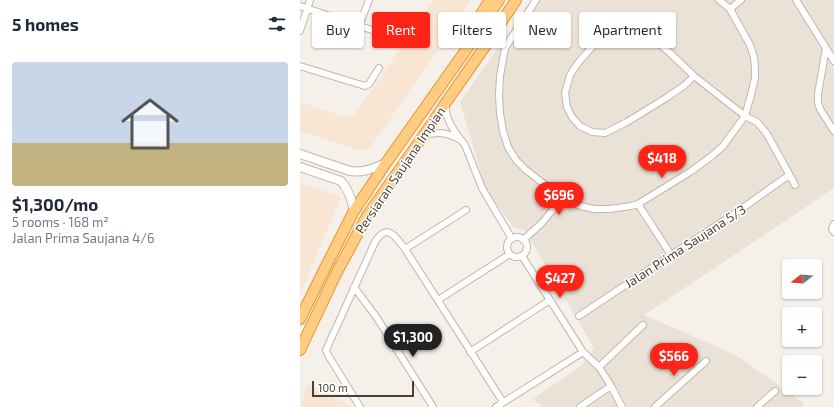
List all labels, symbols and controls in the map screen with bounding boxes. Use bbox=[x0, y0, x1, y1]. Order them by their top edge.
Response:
chip: Buy bbox=[312, 12, 364, 48]
chip: Rent bbox=[372, 12, 430, 48]
chip: Filters bbox=[438, 12, 506, 48]
chip: New bbox=[514, 12, 571, 48]
chip: Apartment bbox=[579, 12, 676, 48]
icon: filters bbox=[266, 13, 288, 35]
text: 5 homes bbox=[12, 14, 79, 34]
icon: home bbox=[114, 88, 186, 160]
street label: Persiaran Saujana Impian bbox=[352, 104, 448, 236]
pin: $418 bbox=[638, 145, 686, 179]
text: $418 bbox=[647, 150, 677, 166]
pin: $696 bbox=[535, 182, 583, 216]
text: $696 bbox=[544, 187, 574, 203]
text: $1,300/mo bbox=[12, 194, 98, 214]
street label: Jalan Prima Saujana 5/3 bbox=[621, 201, 749, 291]
text: 5 rooms · 168 m² bbox=[12, 214, 109, 230]
text: Jalan Prima Saujana 4/6 bbox=[12, 230, 155, 246]
north arrow bbox=[782, 259, 822, 299]
map controls bbox=[782, 259, 822, 395]
pin: $427 bbox=[536, 265, 584, 299]
text: $427 bbox=[545, 270, 575, 286]
button: + bbox=[782, 307, 822, 347]
pin: $1,300 bbox=[380, 324, 446, 358]
text: $1,300 bbox=[393, 329, 433, 345]
pin: $566 bbox=[650, 343, 698, 377]
text: $566 bbox=[659, 348, 689, 364]
button: − bbox=[782, 355, 822, 395]
scale bar bbox=[312, 379, 414, 398]
text: 100 m bbox=[318, 381, 348, 394]

